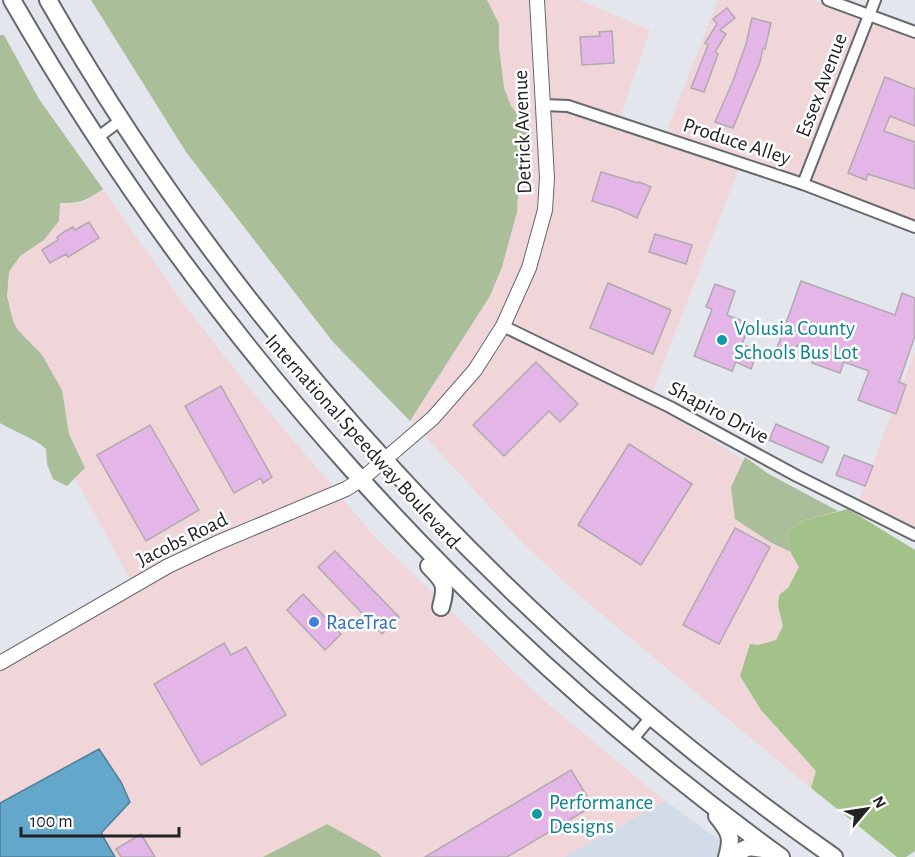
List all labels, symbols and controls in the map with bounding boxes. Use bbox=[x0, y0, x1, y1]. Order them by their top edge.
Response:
street label: Essex Avenue bbox=[792, 30, 851, 140]
street label: Detrick Avenue bbox=[510, 70, 535, 194]
street label: Produce Alley bbox=[680, 114, 793, 169]
place label: Volusia County Schools Bus Lot bbox=[734, 318, 859, 363]
street label: International Speedway Boulevard bbox=[261, 330, 464, 552]
marker: Volusia County Schools Bus Lot bbox=[715, 333, 729, 347]
street label: Shapiro Drive bbox=[665, 377, 772, 448]
street label: Jacobs Road bbox=[134, 508, 231, 570]
place label: RaceTrac bbox=[326, 612, 397, 633]
marker: RaceTrac bbox=[307, 615, 321, 629]
north arrow bbox=[837, 779, 897, 839]
place label: Performance Designs bbox=[549, 792, 653, 837]
text: N bbox=[870, 793, 889, 811]
scale bar bbox=[21, 800, 178, 838]
marker: Performance Designs bbox=[530, 807, 544, 821]
text: 100 m bbox=[30, 813, 73, 831]

